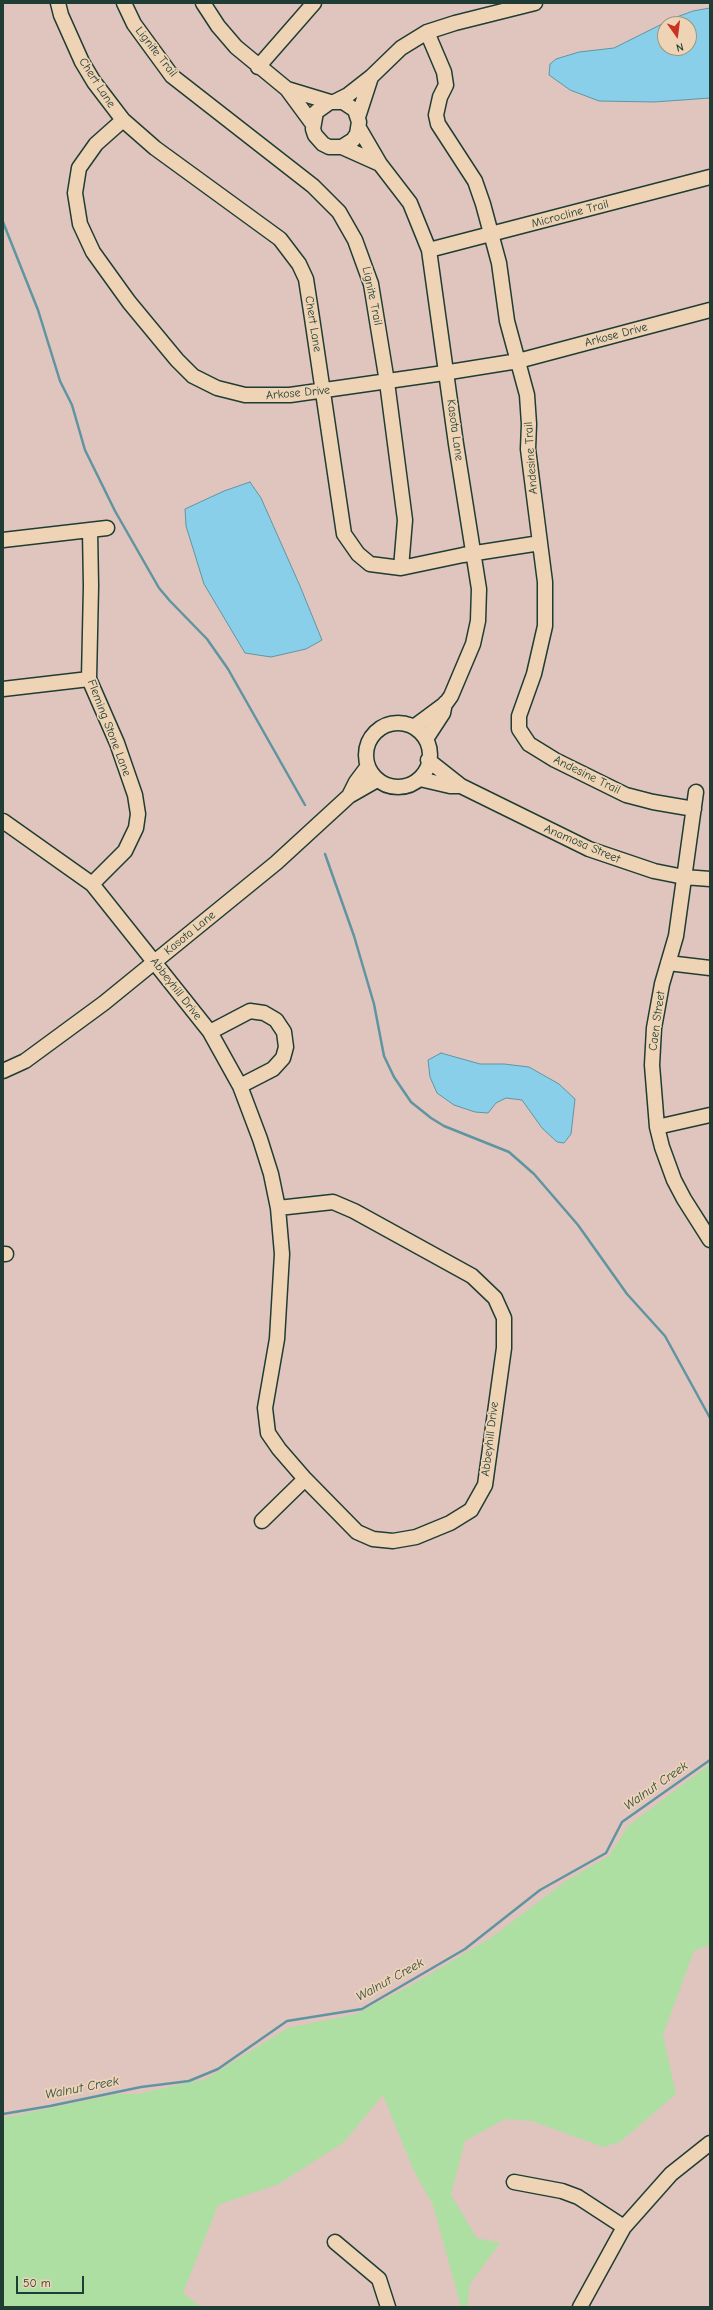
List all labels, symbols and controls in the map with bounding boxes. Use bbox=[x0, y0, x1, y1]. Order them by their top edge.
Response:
north arrow bbox=[657, 16, 697, 56]
street label: Lignite Trail bbox=[132, 24, 180, 80]
text: N bbox=[675, 40, 685, 54]
street label: Chert Lane bbox=[76, 55, 118, 111]
street label: Microcline Trail bbox=[530, 197, 610, 231]
street label: Lignite Trail bbox=[359, 265, 385, 327]
street label: Chert Lane bbox=[301, 295, 325, 353]
street label: Arkose Drive bbox=[583, 320, 649, 350]
street label: Arkose Drive bbox=[265, 383, 331, 403]
street label: Kasota Lane bbox=[444, 398, 466, 462]
street label: Andesine Trail bbox=[521, 421, 541, 495]
street label: Fleming Stone Lane bbox=[84, 678, 134, 778]
street label: Andesine Trail bbox=[551, 753, 623, 797]
street label: Anamosa Street bbox=[542, 822, 622, 866]
street label: Kasota Lane bbox=[161, 908, 219, 958]
street label: Abbeyhill Drive bbox=[147, 955, 205, 1023]
street label: Caen Street bbox=[646, 990, 668, 1052]
street label: Abbeyhill Drive bbox=[478, 1401, 502, 1477]
water label: Walnut Creek bbox=[621, 1758, 691, 1814]
water label: Walnut Creek bbox=[353, 1955, 427, 2005]
water label: Walnut Creek bbox=[44, 2073, 120, 2103]
scale bar bbox=[18, 2268, 86, 2294]
text: 50 m bbox=[23, 2276, 51, 2290]

